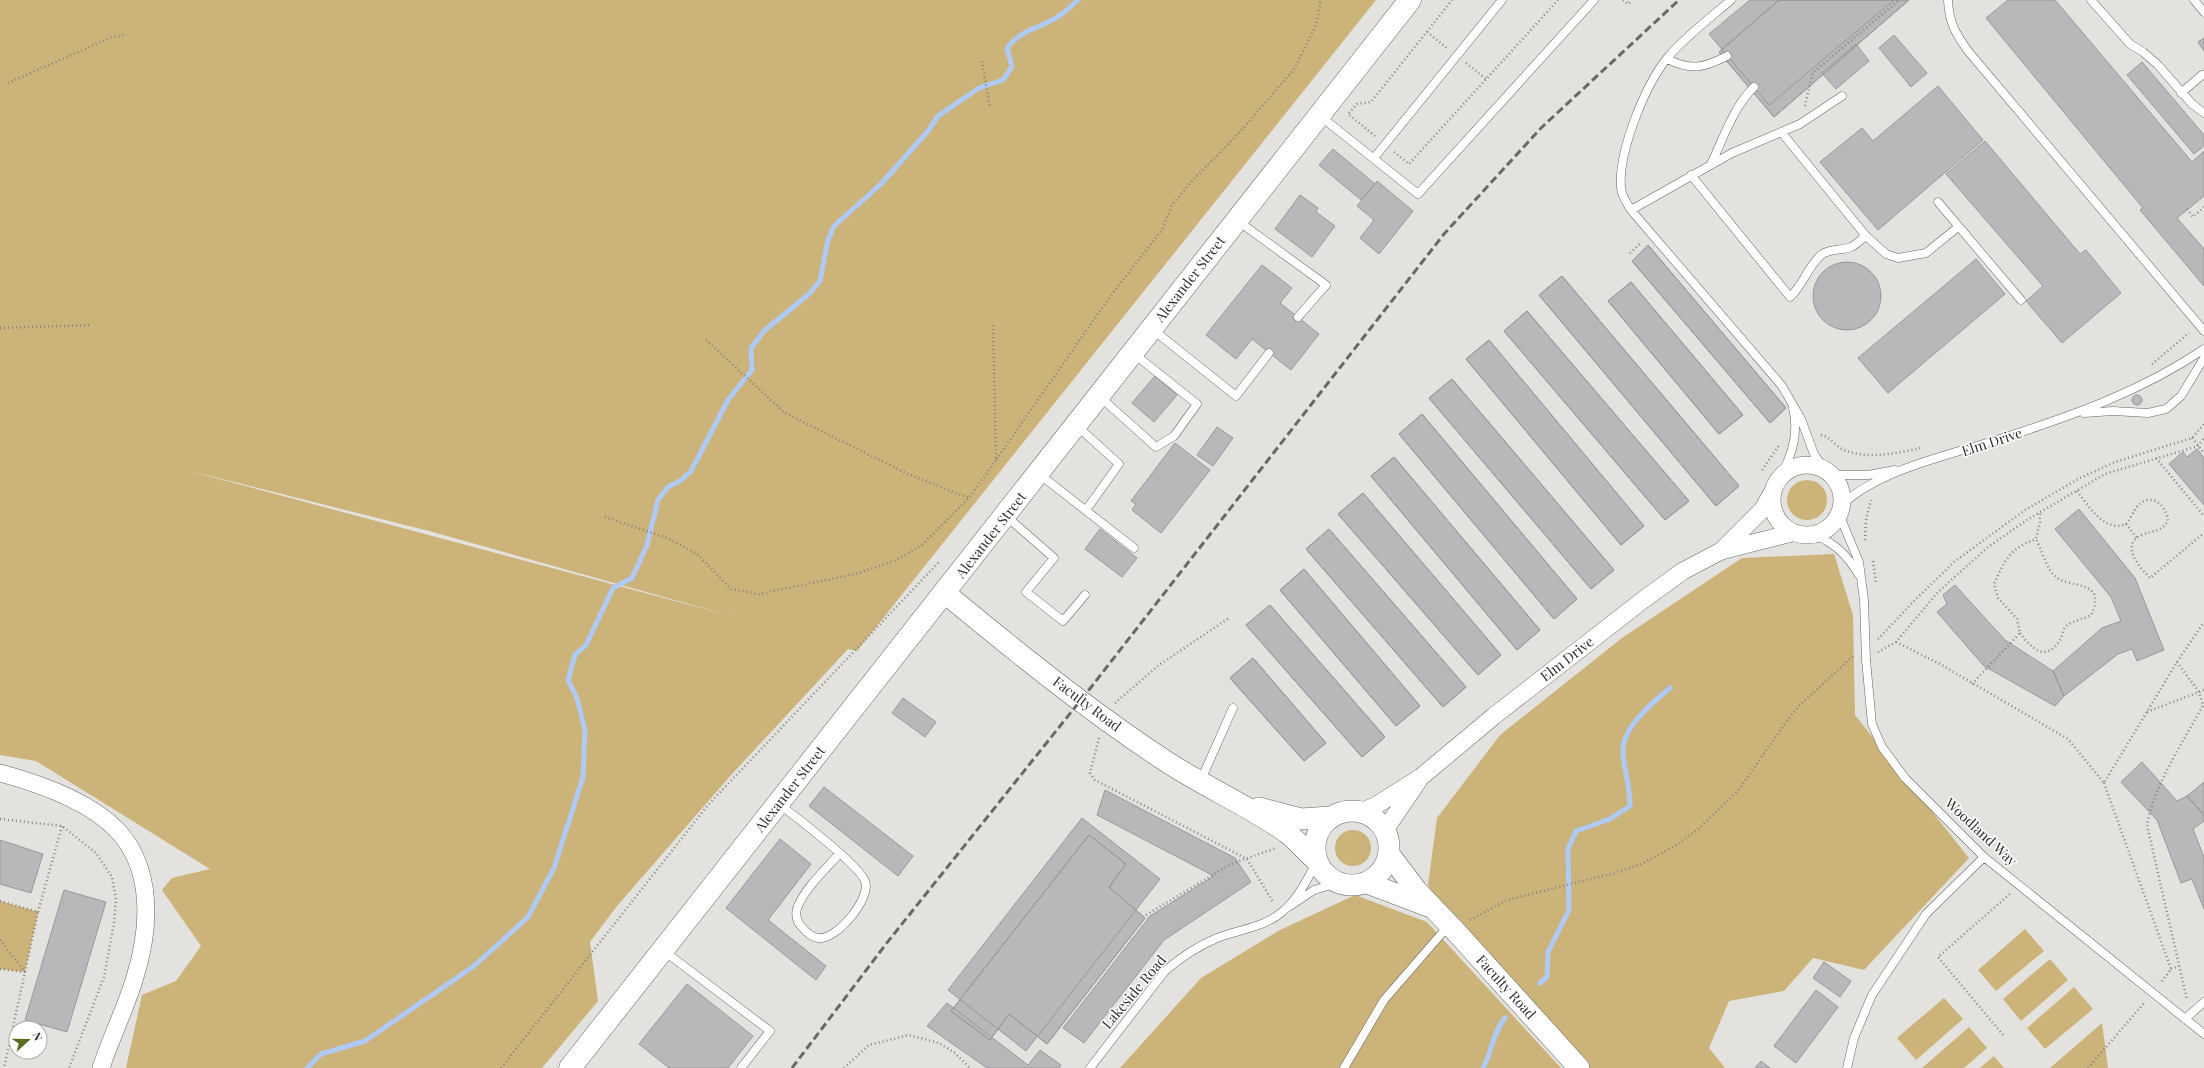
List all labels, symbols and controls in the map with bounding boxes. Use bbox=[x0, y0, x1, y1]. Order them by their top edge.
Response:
street label: Alexander Street bbox=[1149, 231, 1230, 326]
street label: Elm Drive bbox=[1959, 423, 2025, 460]
street label: Alexander Street bbox=[950, 487, 1031, 582]
street label: Elm Drive bbox=[1536, 632, 1597, 685]
street label: Faculty Road bbox=[1049, 672, 1125, 735]
street label: Alexander Street bbox=[749, 741, 830, 836]
street label: Woodland Way bbox=[1941, 793, 2021, 870]
street label: Faculty Road bbox=[1472, 950, 1540, 1023]
street label: Lakeside Road bbox=[1097, 951, 1170, 1032]
north arrow bbox=[8, 1020, 48, 1060]
text: N bbox=[29, 1030, 46, 1043]

